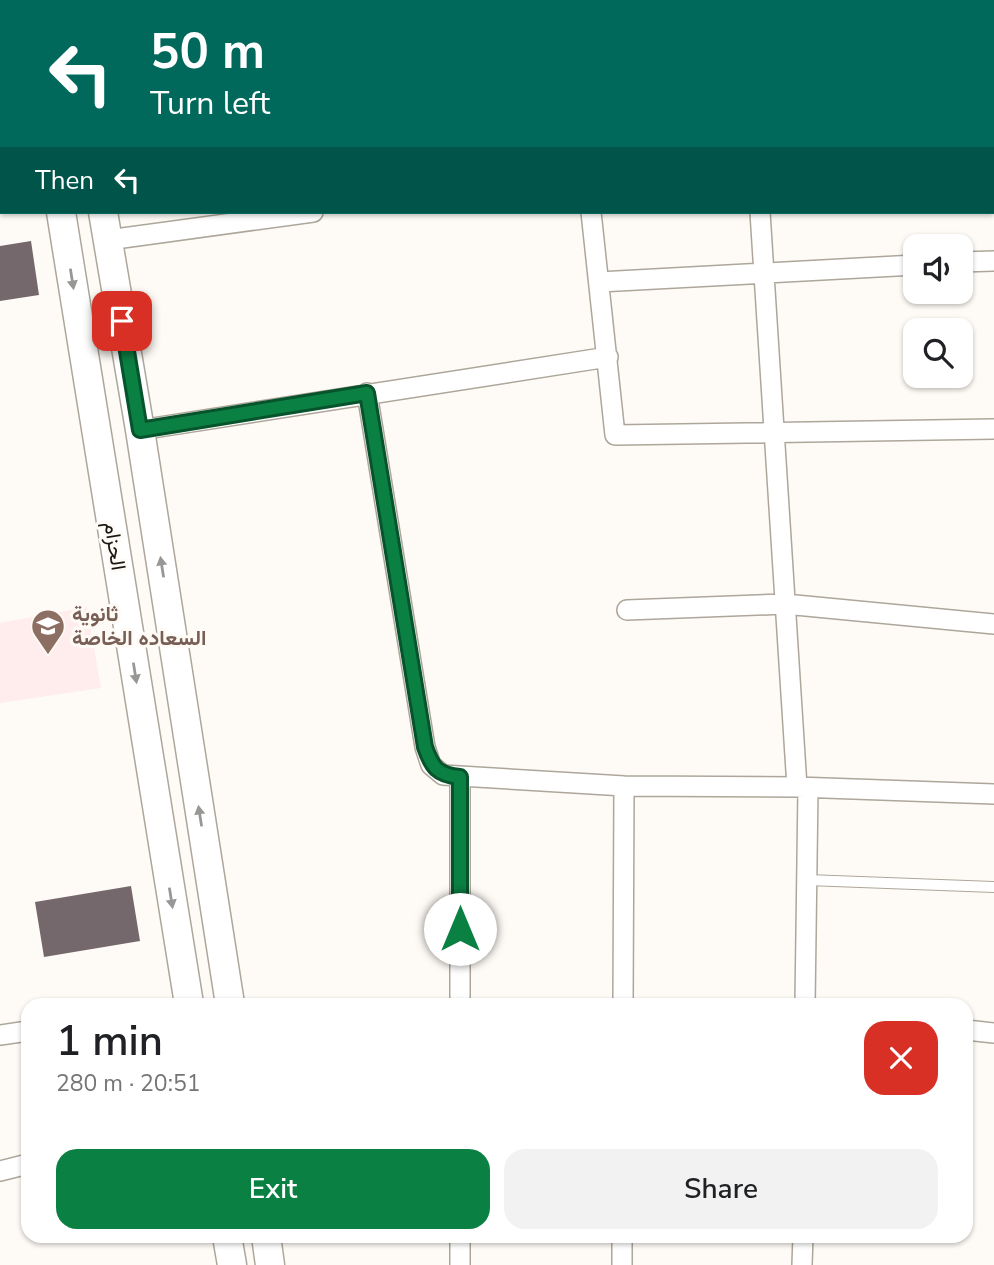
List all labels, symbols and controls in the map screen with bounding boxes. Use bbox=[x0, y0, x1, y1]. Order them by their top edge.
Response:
text: 50 m bbox=[150, 18, 265, 85]
icon: left bbox=[35, 28, 126, 119]
text: Turn left bbox=[150, 82, 270, 125]
icon: left bbox=[108, 161, 146, 199]
text: Then bbox=[35, 163, 94, 198]
map controls bbox=[903, 234, 973, 388]
button: sound bbox=[903, 234, 973, 304]
one-way arrow bbox=[67, 268, 78, 290]
pin bbox=[92, 291, 152, 351]
icon: arrive bbox=[103, 302, 141, 340]
button: search bbox=[903, 318, 973, 388]
street label: الحزام bbox=[97, 519, 133, 573]
one-way arrow bbox=[156, 556, 167, 578]
place label: ثانوية السعاده الخاصة bbox=[72, 600, 206, 652]
school or university icon: ثانوية السعاده الخاصة bbox=[29, 607, 67, 656]
one-way arrow bbox=[130, 662, 141, 684]
one-way arrow bbox=[195, 805, 206, 827]
one-way arrow bbox=[166, 887, 177, 909]
position arrow bbox=[423, 892, 497, 966]
text: 1 min bbox=[56, 1013, 163, 1070]
button: close bbox=[864, 1021, 938, 1095]
text: 280 m · 20:51 bbox=[56, 1068, 201, 1099]
button: Exit bbox=[56, 1149, 490, 1229]
button: Share bbox=[504, 1149, 938, 1229]

